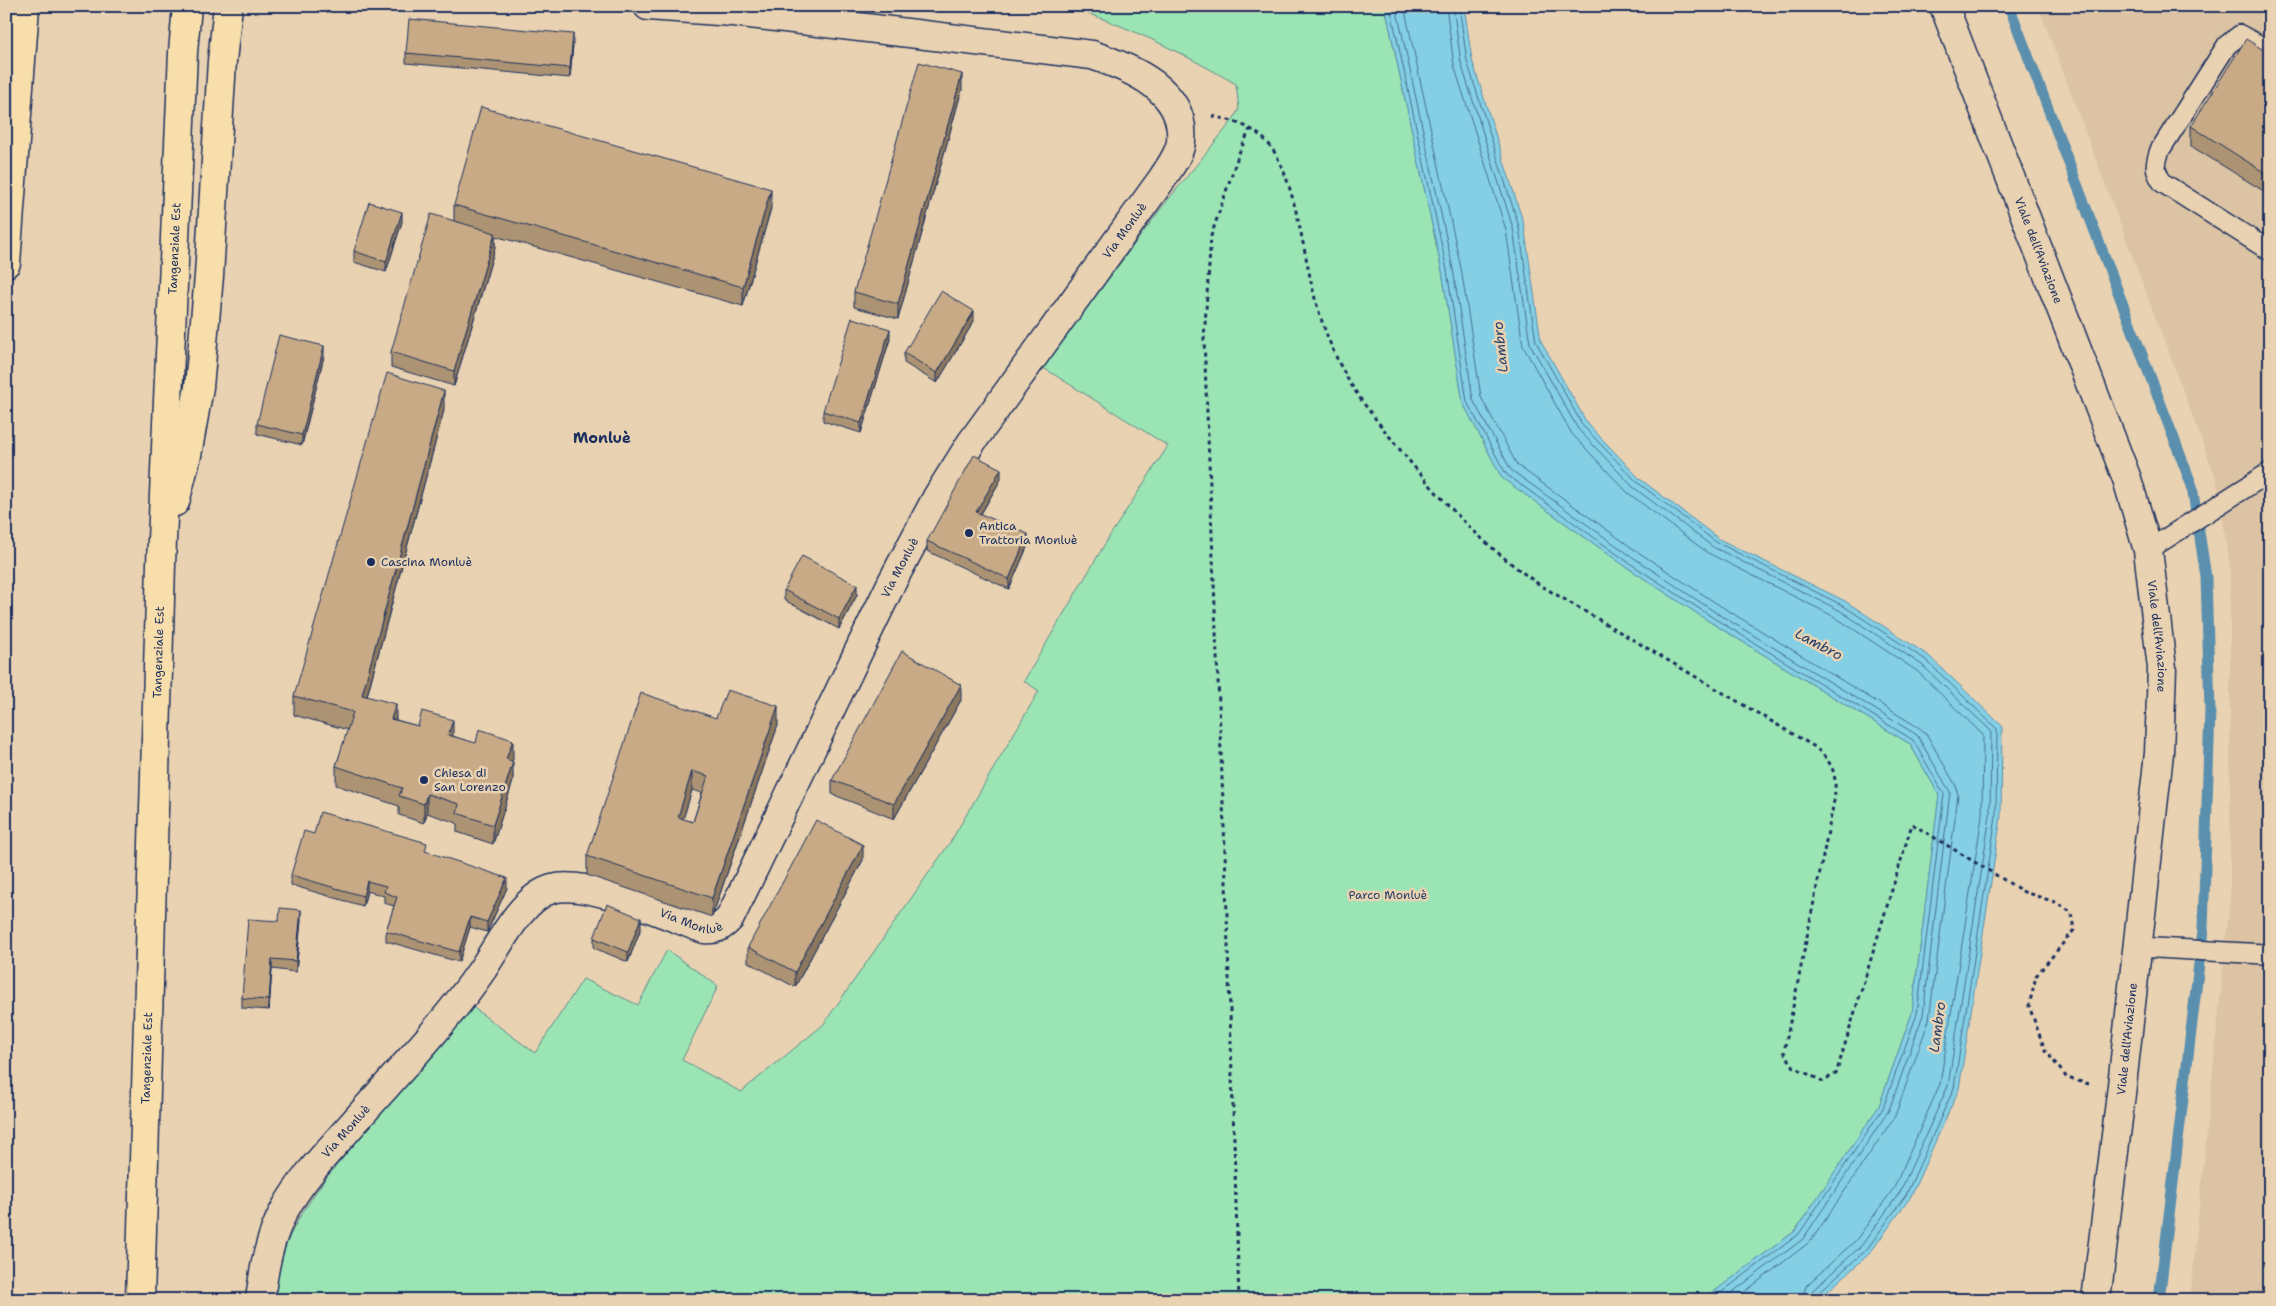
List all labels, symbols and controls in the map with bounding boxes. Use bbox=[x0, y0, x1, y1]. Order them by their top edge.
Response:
street label: Viale dell'Aviazione bbox=[2011, 195, 2066, 306]
street label: Via Monluè bbox=[1099, 199, 1151, 262]
street label: Tangenziale Est bbox=[165, 202, 185, 295]
water label: Lambro bbox=[1488, 321, 1512, 373]
district label: Monluè bbox=[573, 428, 631, 448]
place label: Antica Trattoria Monluè bbox=[979, 518, 1078, 548]
marker: Antica Trattoria Monluè bbox=[963, 527, 975, 539]
street label: Via Monluè bbox=[878, 535, 922, 601]
place label: Cascina Monluè bbox=[381, 554, 472, 570]
marker: Cascina Monluè bbox=[365, 556, 377, 568]
street label: Viale dell'Aviazione bbox=[2144, 579, 2170, 693]
street label: Tangenziale Est bbox=[149, 606, 168, 699]
water label: Lambro bbox=[1792, 624, 1846, 664]
place label: Chiesa di San Lorenzo bbox=[434, 765, 506, 795]
marker: Chiesa di San Lorenzo bbox=[418, 774, 430, 786]
park label: Parco Monluè bbox=[1349, 887, 1428, 903]
street label: Via Monluè bbox=[657, 904, 726, 937]
street label: Viale dell'Aviazione bbox=[2113, 982, 2141, 1096]
water label: Lambro bbox=[1925, 1000, 1949, 1054]
street label: Tangenziale Est bbox=[138, 1012, 156, 1104]
street label: Via Monluè bbox=[318, 1101, 374, 1161]

